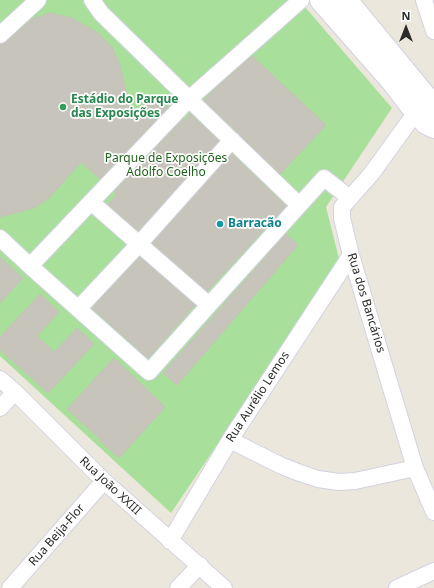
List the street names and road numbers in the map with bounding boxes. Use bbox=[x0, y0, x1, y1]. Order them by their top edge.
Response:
street label: Rua dos Bancários bbox=[344, 251, 388, 355]
street label: Rua Aurélio Lemos bbox=[223, 349, 293, 445]
street label: Rua João XXIII bbox=[76, 454, 144, 518]
street label: Rua Beija-Flor bbox=[26, 501, 88, 569]

